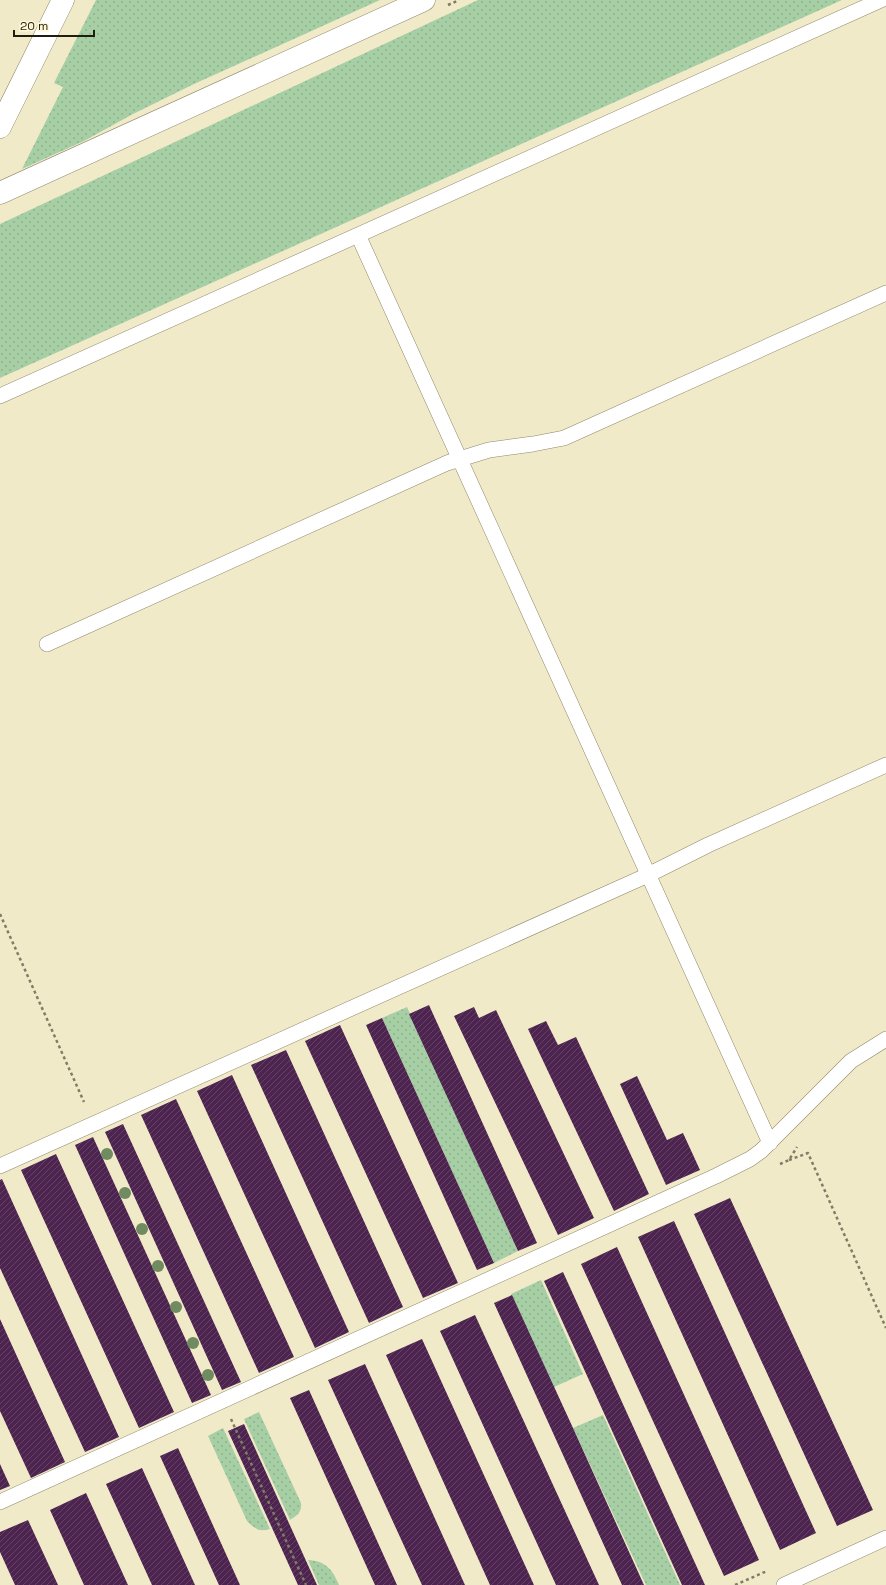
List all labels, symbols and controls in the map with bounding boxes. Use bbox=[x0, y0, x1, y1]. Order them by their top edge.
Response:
scale bar bbox=[14, 12, 94, 38]
text: 20 m bbox=[20, 18, 48, 34]

